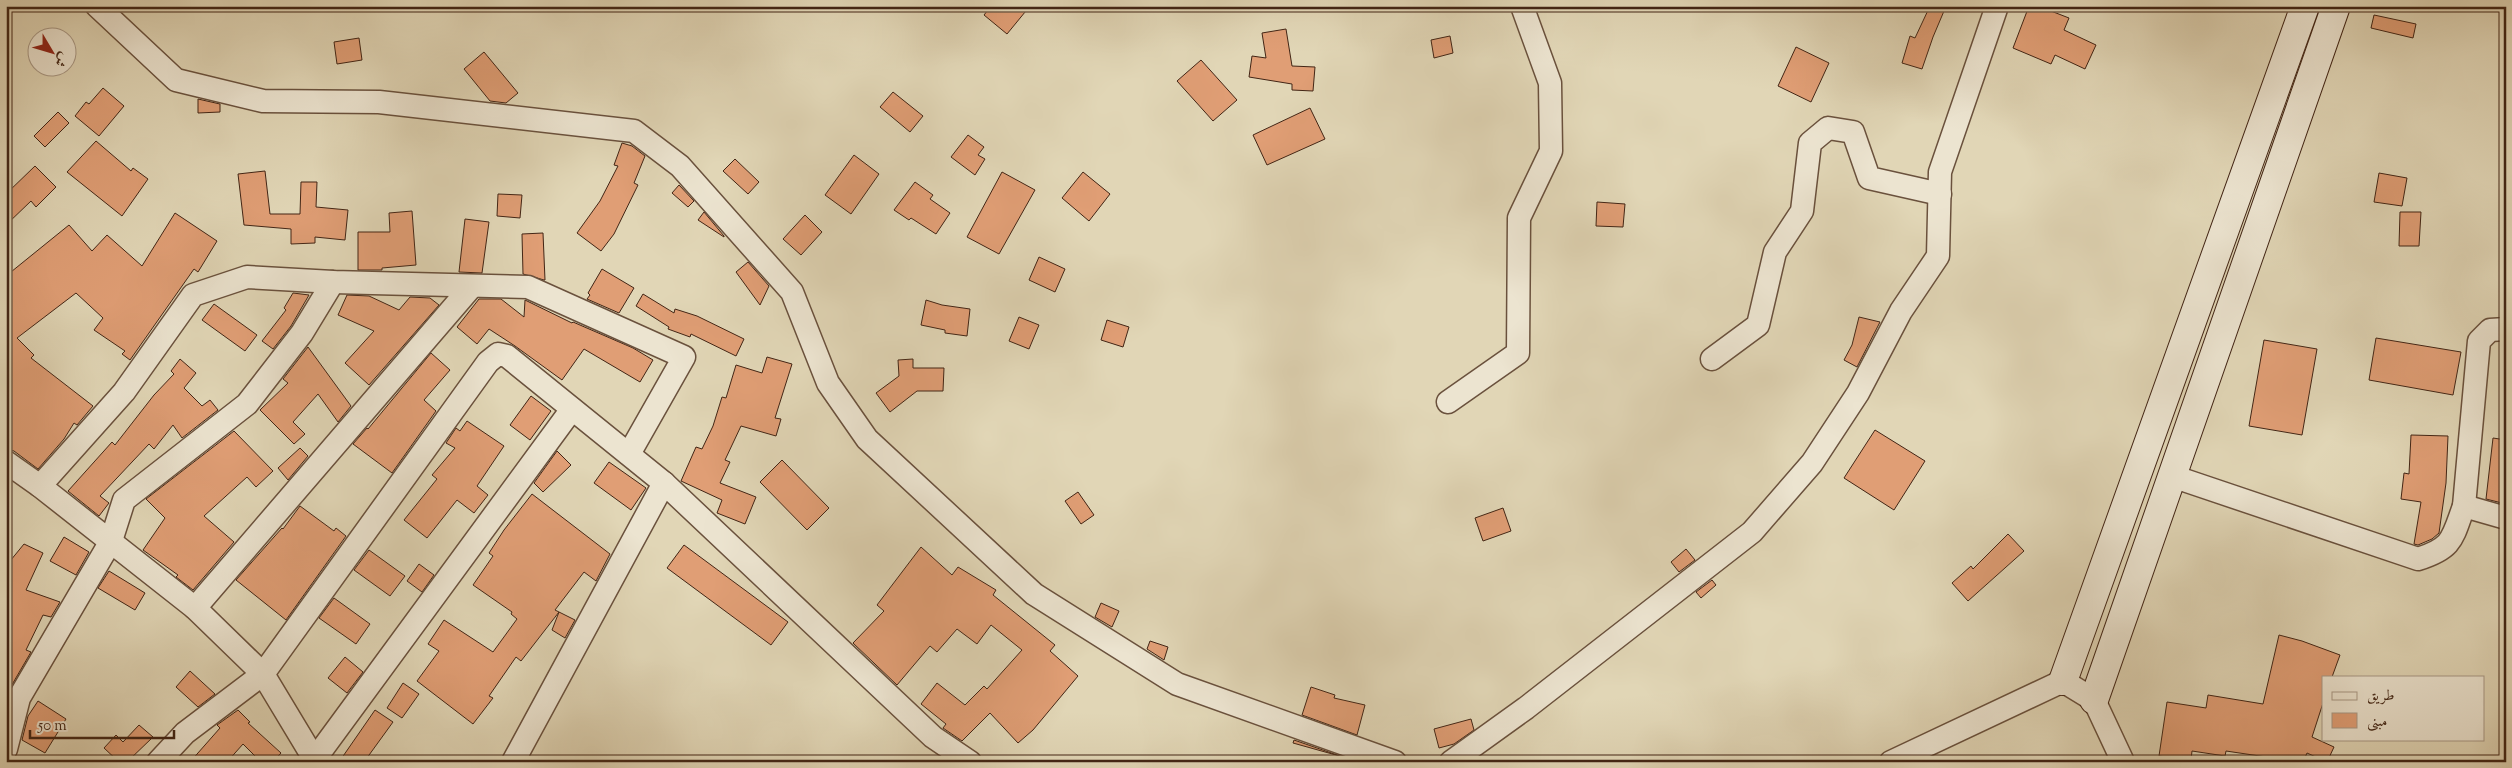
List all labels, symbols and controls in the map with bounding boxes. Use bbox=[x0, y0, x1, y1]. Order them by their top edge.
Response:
north arrow bbox=[28, 28, 78, 78]
text: ش bbox=[48, 47, 73, 70]
legend bbox=[2322, 676, 2484, 740]
text: طريق bbox=[2367, 686, 2394, 707]
scale bar bbox=[30, 708, 174, 740]
text: مبنى bbox=[2367, 712, 2387, 733]
text: 50 m bbox=[37, 716, 67, 737]

